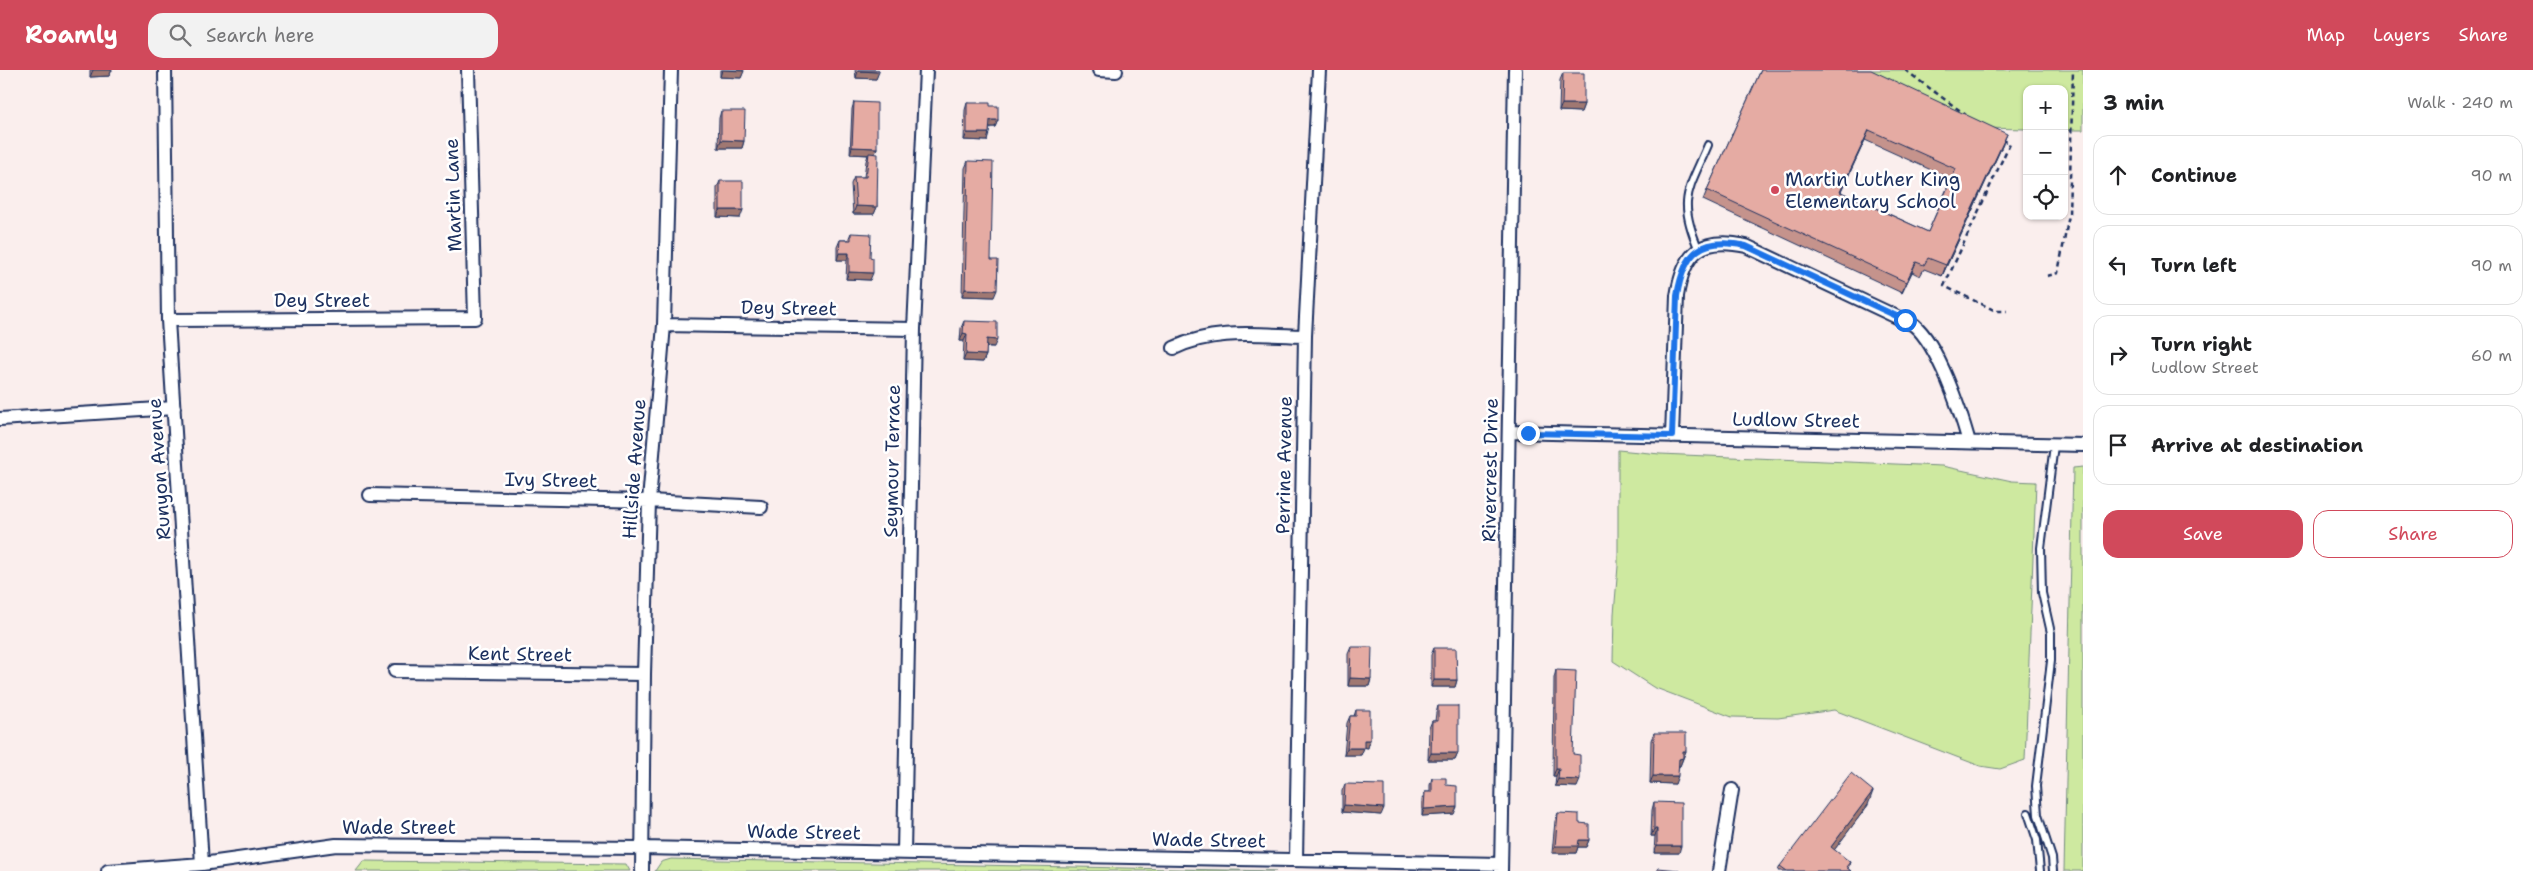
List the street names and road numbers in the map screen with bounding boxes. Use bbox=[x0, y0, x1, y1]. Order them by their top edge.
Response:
street label: Martin Lane bbox=[439, 138, 467, 252]
street label: Dey Street bbox=[274, 288, 370, 313]
street label: Dey Street bbox=[741, 295, 837, 321]
street label: Seymour Terrace bbox=[878, 384, 906, 538]
street label: Perrine Avenue bbox=[1270, 396, 1298, 534]
street label: Runyon Avenue bbox=[142, 397, 176, 541]
street label: Hillside Avenue bbox=[617, 398, 651, 540]
street label: Rivercrest Drive bbox=[1476, 398, 1504, 542]
street label: Ludlow Street bbox=[1732, 406, 1860, 434]
street label: Ivy Street bbox=[504, 467, 598, 493]
street label: Kent Street bbox=[468, 641, 572, 667]
street label: Wade Street bbox=[342, 815, 456, 840]
street label: Wade Street bbox=[747, 819, 861, 845]
street label: Wade Street bbox=[1152, 827, 1266, 853]

